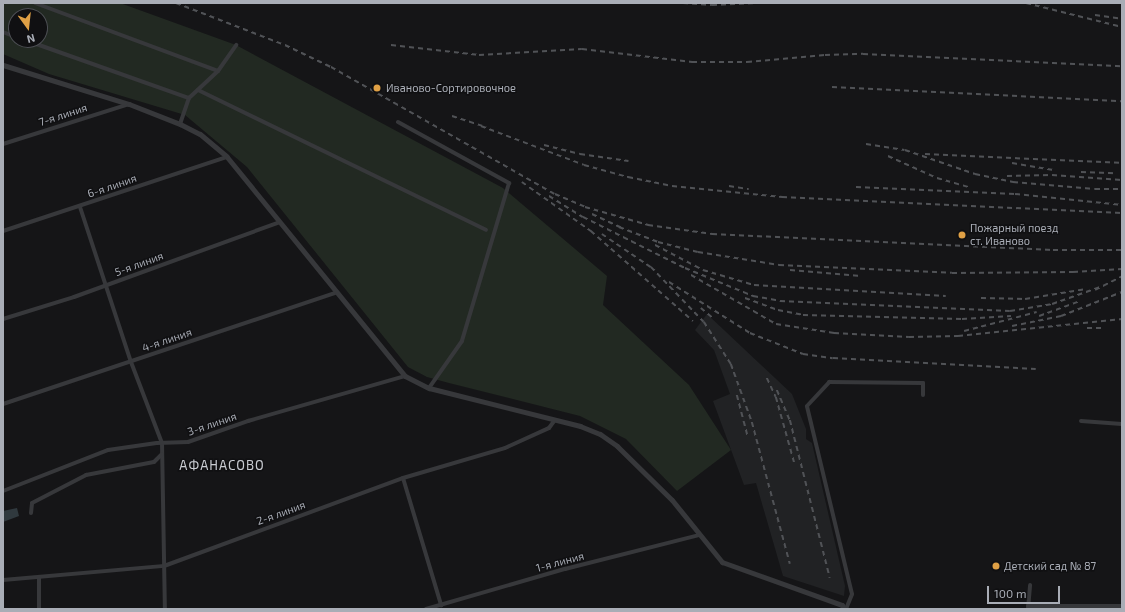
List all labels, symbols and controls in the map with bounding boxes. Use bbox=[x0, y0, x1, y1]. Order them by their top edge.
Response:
north arrow bbox=[8, 8, 48, 48]
text: N bbox=[25, 32, 37, 46]
place label: Иваново-Сортировочное bbox=[386, 81, 516, 95]
marker: Иваново-Сортировочное bbox=[371, 82, 383, 94]
street label: 7-я линия bbox=[37, 101, 89, 129]
street label: 6-я линия bbox=[86, 171, 138, 201]
place label: Пожарный поезд ст. Иваново bbox=[970, 222, 1058, 248]
marker: Пожарный поезд ст. Иваново bbox=[957, 230, 967, 240]
street label: 5-я линия bbox=[113, 249, 165, 279]
street label: 4-я линия bbox=[140, 325, 194, 355]
street label: 3-я линия bbox=[186, 409, 238, 439]
district label: АФАНАСОВО bbox=[179, 457, 265, 473]
street label: 2-я линия bbox=[255, 498, 307, 528]
street label: 1-я линия bbox=[535, 549, 585, 575]
place label: Детский сад № 87 bbox=[1004, 559, 1096, 573]
marker: Детский сад № 87 bbox=[991, 561, 1001, 571]
scale bar bbox=[989, 578, 1062, 604]
text: 100 m bbox=[994, 586, 1026, 600]

